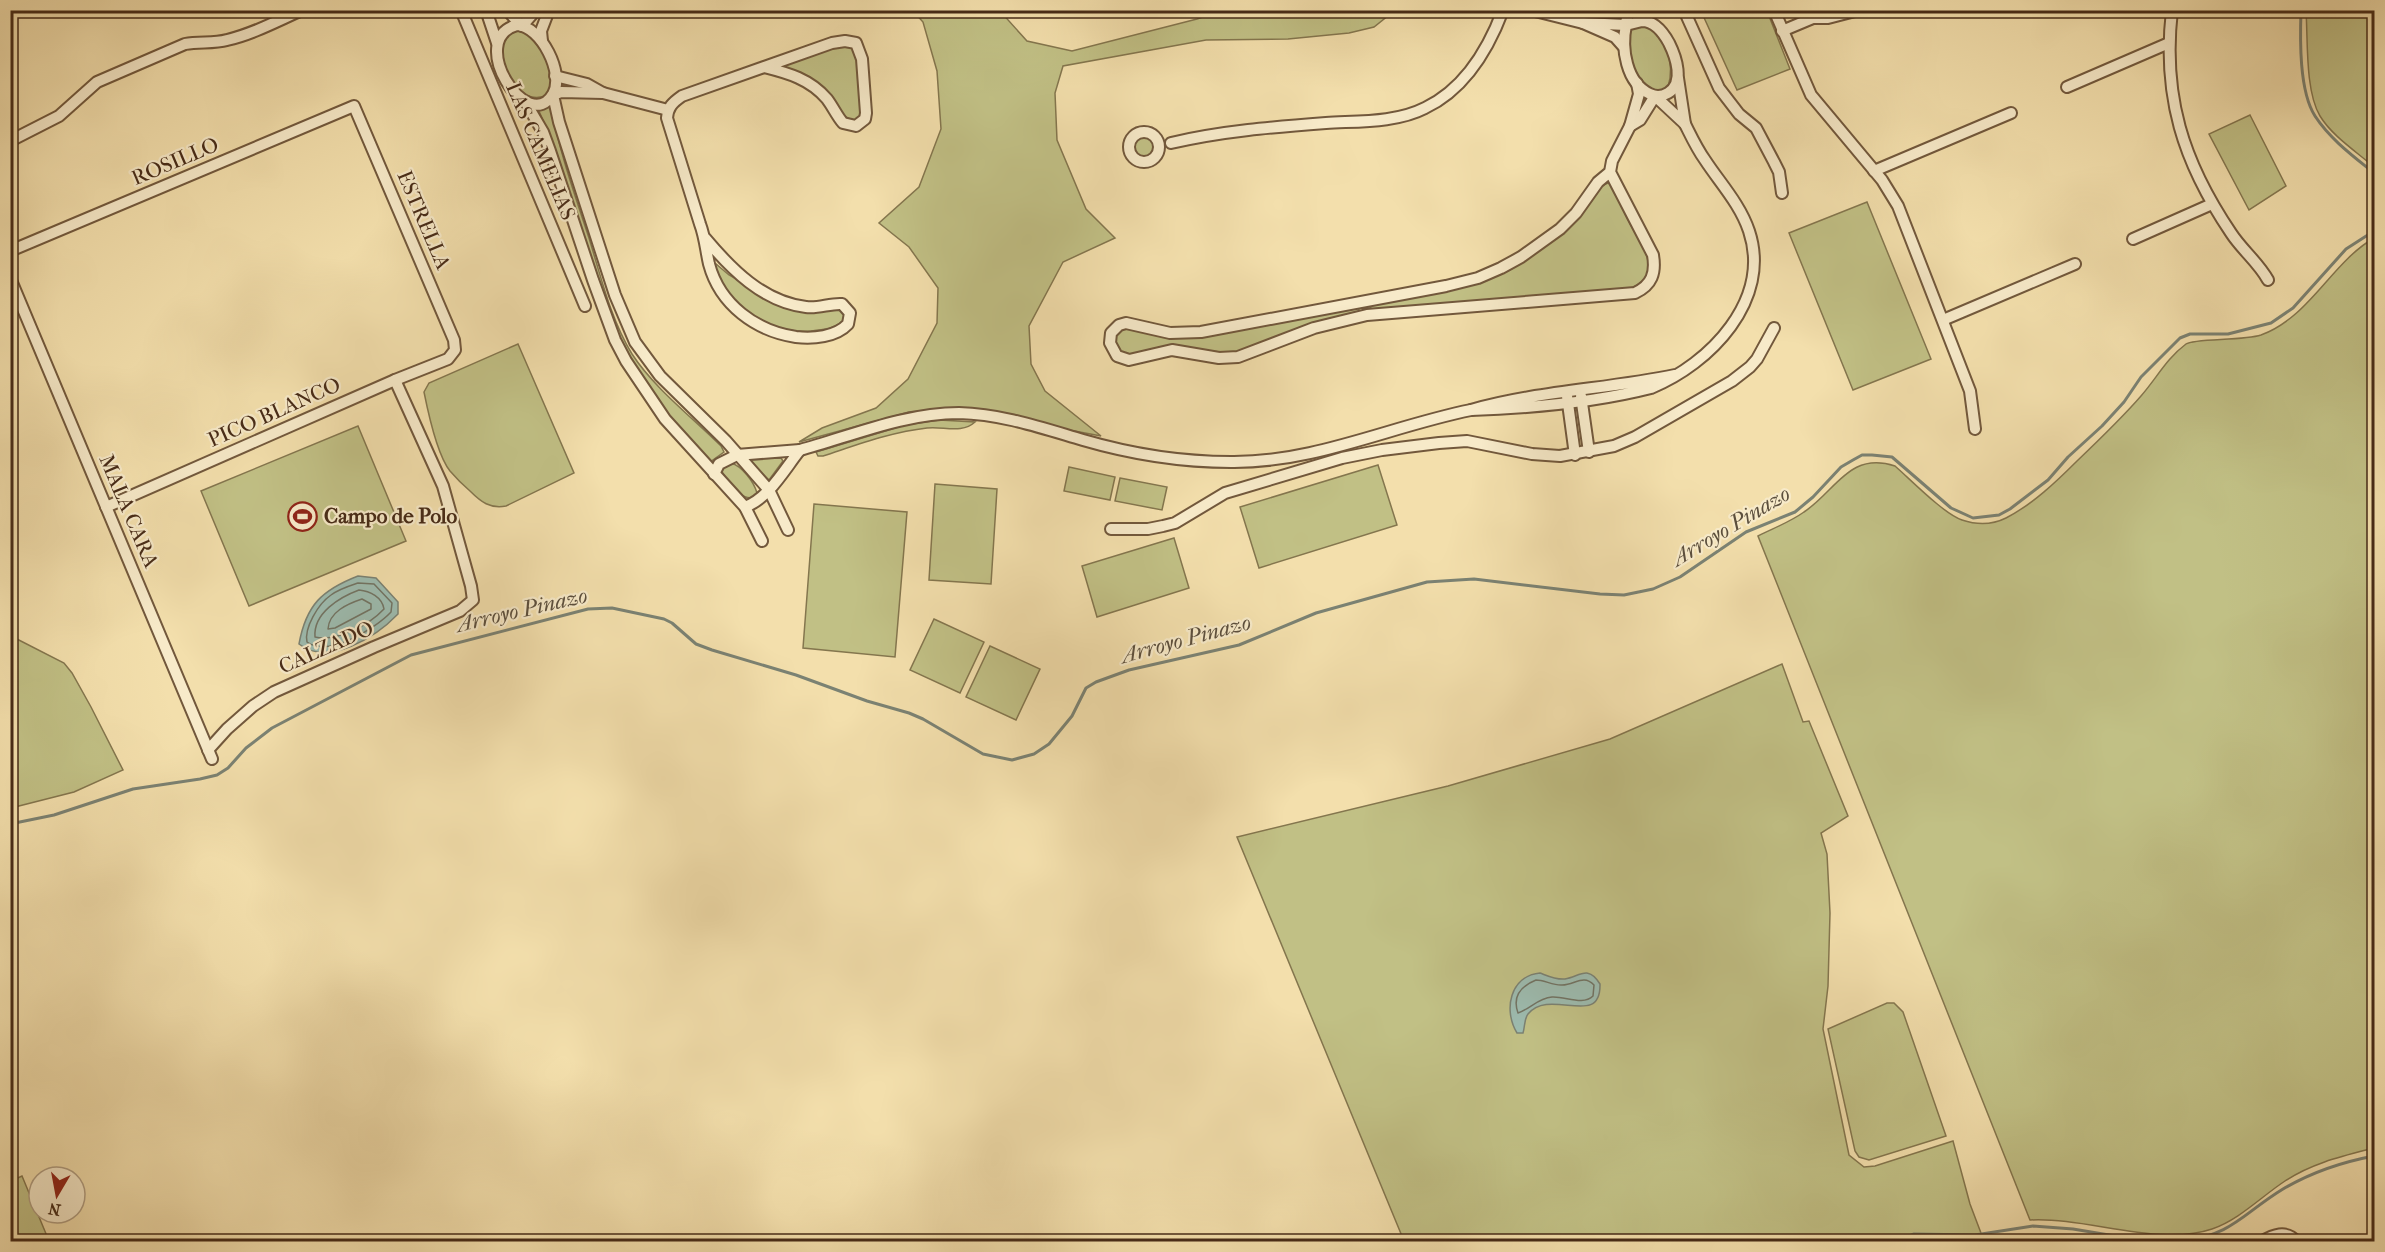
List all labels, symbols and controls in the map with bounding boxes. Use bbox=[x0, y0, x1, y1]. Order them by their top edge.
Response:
street label: LAS CAMELIAS bbox=[501, 79, 581, 223]
street label: ROSILLO bbox=[128, 132, 222, 190]
street label: ESTRELLA bbox=[392, 167, 456, 273]
street label: PICO BLANCO bbox=[204, 372, 344, 452]
street label: MALA CARA bbox=[94, 451, 164, 572]
water label: Arroyo Pinazo bbox=[1665, 481, 1795, 573]
sports icon: Campo de Polo bbox=[287, 500, 319, 532]
place label: Campo de Polo bbox=[324, 504, 458, 528]
water label: Arroyo Pinazo bbox=[451, 582, 590, 638]
water label: Arroyo Pinazo bbox=[1115, 609, 1254, 670]
street label: CALZADO bbox=[275, 616, 377, 678]
north arrow bbox=[27, 1165, 87, 1225]
text: N bbox=[46, 1199, 62, 1220]

